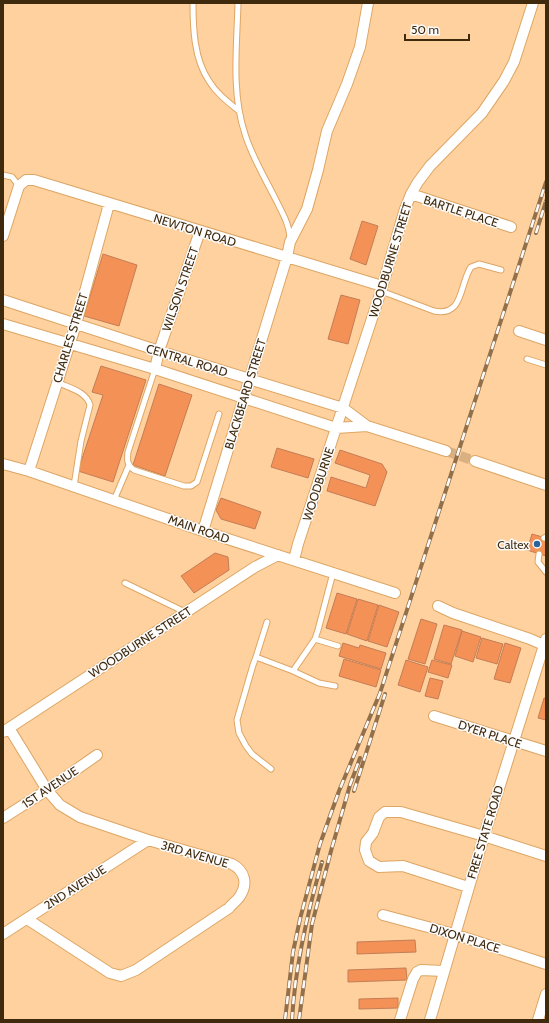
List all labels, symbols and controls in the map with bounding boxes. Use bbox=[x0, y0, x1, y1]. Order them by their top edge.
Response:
scale bar bbox=[405, 16, 469, 42]
text: 50 m bbox=[411, 22, 439, 37]
street label: BARTLE PLACE bbox=[422, 192, 501, 230]
street label: WOODBURNE STREET bbox=[365, 200, 415, 319]
street label: NEWTON ROAD bbox=[152, 210, 238, 250]
street label: WILSON STREET bbox=[159, 244, 202, 333]
street label: CHARLES STREET bbox=[49, 291, 91, 385]
street label: BLACKBEARD STREET bbox=[221, 336, 269, 451]
street label: CENTRAL ROAD bbox=[144, 340, 230, 380]
street label: WOODBURNE bbox=[299, 445, 337, 523]
street label: MAIN ROAD bbox=[166, 512, 232, 547]
place label: Caltex bbox=[497, 537, 529, 552]
marker: Caltex bbox=[532, 539, 542, 549]
street label: WOODBURNE STREET bbox=[86, 603, 195, 681]
street label: DYER PLACE bbox=[456, 717, 524, 751]
street label: 1ST AVENUE bbox=[19, 763, 81, 811]
street label: FREE STATE ROAD bbox=[464, 783, 506, 881]
street label: 3RD AVENUE bbox=[159, 837, 231, 871]
street label: 2ND AVENUE bbox=[41, 861, 109, 913]
street label: DIXON PLACE bbox=[428, 920, 503, 956]

